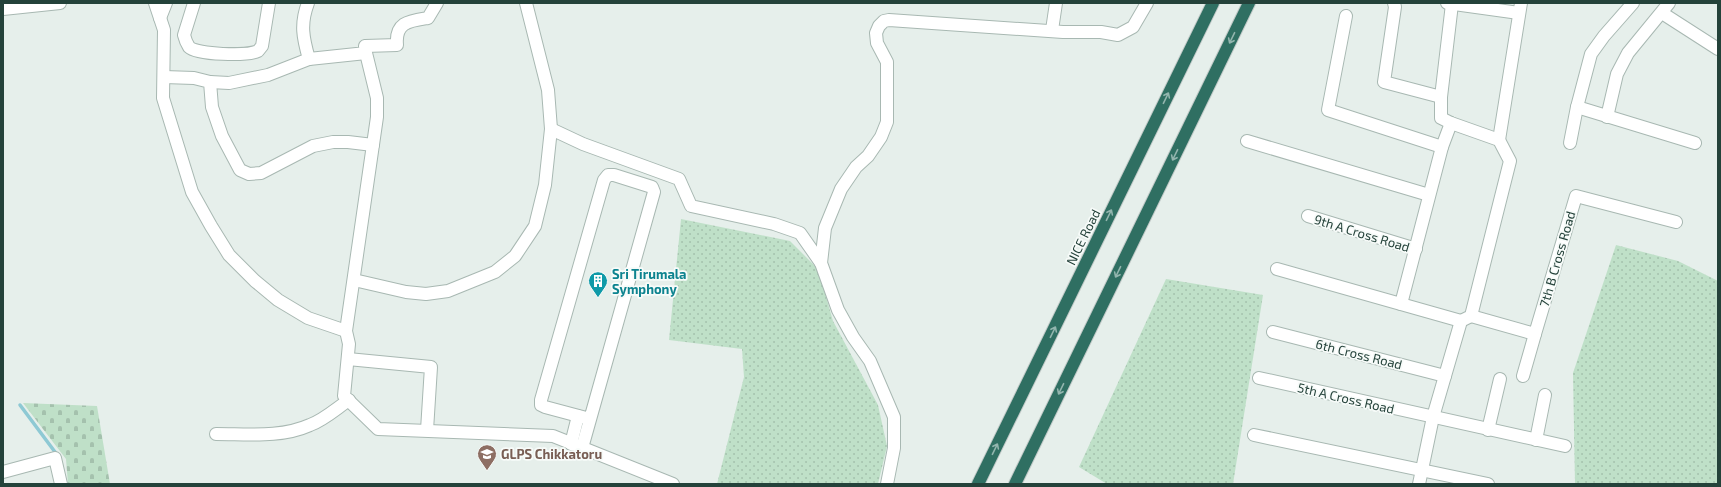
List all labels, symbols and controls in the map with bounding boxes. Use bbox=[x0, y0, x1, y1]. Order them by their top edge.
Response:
one-way arrow bbox=[1228, 32, 1235, 44]
one-way arrow bbox=[1163, 93, 1171, 105]
one-way arrow bbox=[1171, 149, 1178, 161]
street label: NICE Road bbox=[1063, 206, 1103, 268]
street label: 7th B Cross Road bbox=[1536, 209, 1578, 309]
one-way arrow bbox=[1106, 210, 1114, 222]
street label: 9th A Cross Road bbox=[1312, 211, 1412, 255]
place label: Sri Tirumala Symphony bbox=[612, 266, 687, 297]
one-way arrow bbox=[1114, 266, 1121, 278]
building icon: Sri Tirumala Symphony bbox=[587, 270, 609, 298]
one-way arrow bbox=[1049, 326, 1057, 338]
street label: 6th Cross Road bbox=[1314, 336, 1404, 372]
street label: 5th A Cross Road bbox=[1296, 379, 1396, 417]
one-way arrow bbox=[1057, 382, 1064, 394]
school or university icon: GLPS Chikkatoru bbox=[476, 443, 498, 471]
one-way arrow bbox=[992, 443, 1000, 455]
place label: GLPS Chikkatoru bbox=[501, 446, 602, 462]

